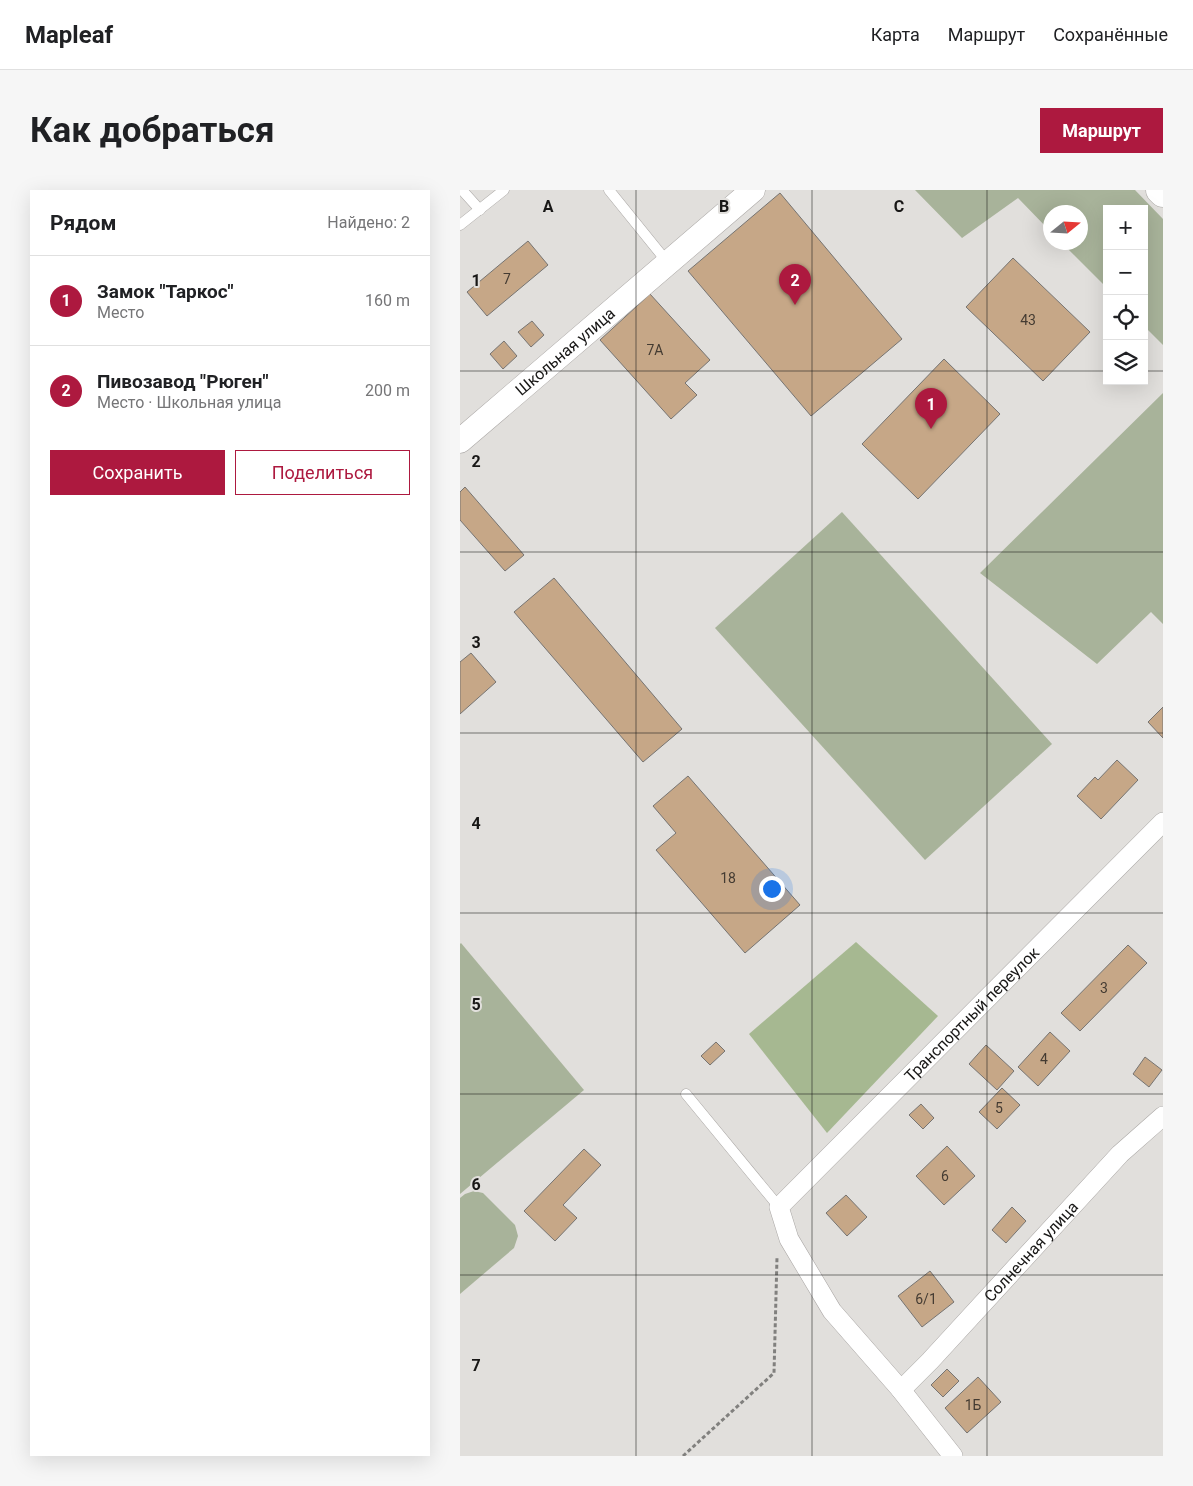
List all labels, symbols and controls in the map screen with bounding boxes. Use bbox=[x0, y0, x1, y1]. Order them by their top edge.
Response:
text: Mapleaf bbox=[25, 21, 113, 49]
text: Карта bbox=[871, 24, 920, 45]
text: Маршрут bbox=[948, 24, 1025, 45]
text: Сохранённые bbox=[1053, 24, 1168, 45]
button: Маршрут bbox=[1040, 108, 1163, 153]
text: Как добраться bbox=[30, 110, 275, 151]
text: A bbox=[543, 197, 554, 216]
text: B bbox=[719, 197, 729, 216]
text: C bbox=[894, 197, 904, 216]
north arrow bbox=[1043, 205, 1088, 250]
map controls bbox=[1103, 205, 1148, 385]
button: + bbox=[1103, 205, 1148, 250]
text: Рядом bbox=[50, 211, 116, 235]
text: Найдено: 2 bbox=[327, 213, 410, 232]
button: − bbox=[1103, 250, 1148, 295]
pin: 2 bbox=[779, 264, 811, 305]
text: 1 bbox=[471, 271, 481, 290]
house number: 7 bbox=[503, 271, 511, 287]
text: Замок "Таркос" bbox=[97, 280, 234, 303]
text: 1 bbox=[61, 291, 71, 310]
text: 160 m bbox=[365, 291, 410, 310]
button: locate bbox=[1103, 295, 1148, 340]
text: Место bbox=[97, 303, 144, 322]
street label: Школьная улица bbox=[511, 303, 618, 399]
house number: 43 bbox=[1020, 312, 1036, 328]
button: layers bbox=[1103, 340, 1148, 385]
house number: 7А bbox=[646, 342, 664, 358]
text: Пивозавод "Рюген" bbox=[97, 370, 269, 393]
text: 2 bbox=[61, 381, 71, 400]
text: 200 m bbox=[365, 381, 410, 400]
pin: 1 bbox=[915, 388, 947, 429]
text: Место · Школьная улица bbox=[97, 393, 282, 412]
button: Сохранить bbox=[50, 450, 225, 495]
button: Поделиться bbox=[235, 450, 410, 495]
text: 2 bbox=[471, 452, 481, 471]
text: 3 bbox=[471, 633, 481, 652]
text: 4 bbox=[471, 814, 481, 833]
house number: 18 bbox=[720, 870, 736, 886]
your location bbox=[759, 876, 785, 902]
street label: Транспортный переулок bbox=[900, 942, 1043, 1085]
house number: 3 bbox=[1100, 980, 1108, 996]
text: 5 bbox=[471, 995, 481, 1014]
house number: 4 bbox=[1040, 1051, 1048, 1067]
house number: 5 bbox=[995, 1100, 1003, 1116]
house number: 6 bbox=[941, 1168, 949, 1184]
text: 6 bbox=[471, 1175, 481, 1194]
street label: Солнечная улица bbox=[980, 1197, 1082, 1305]
house number: 6/1 bbox=[915, 1291, 937, 1307]
text: 7 bbox=[471, 1356, 481, 1375]
house number: 1Б bbox=[965, 1397, 982, 1413]

